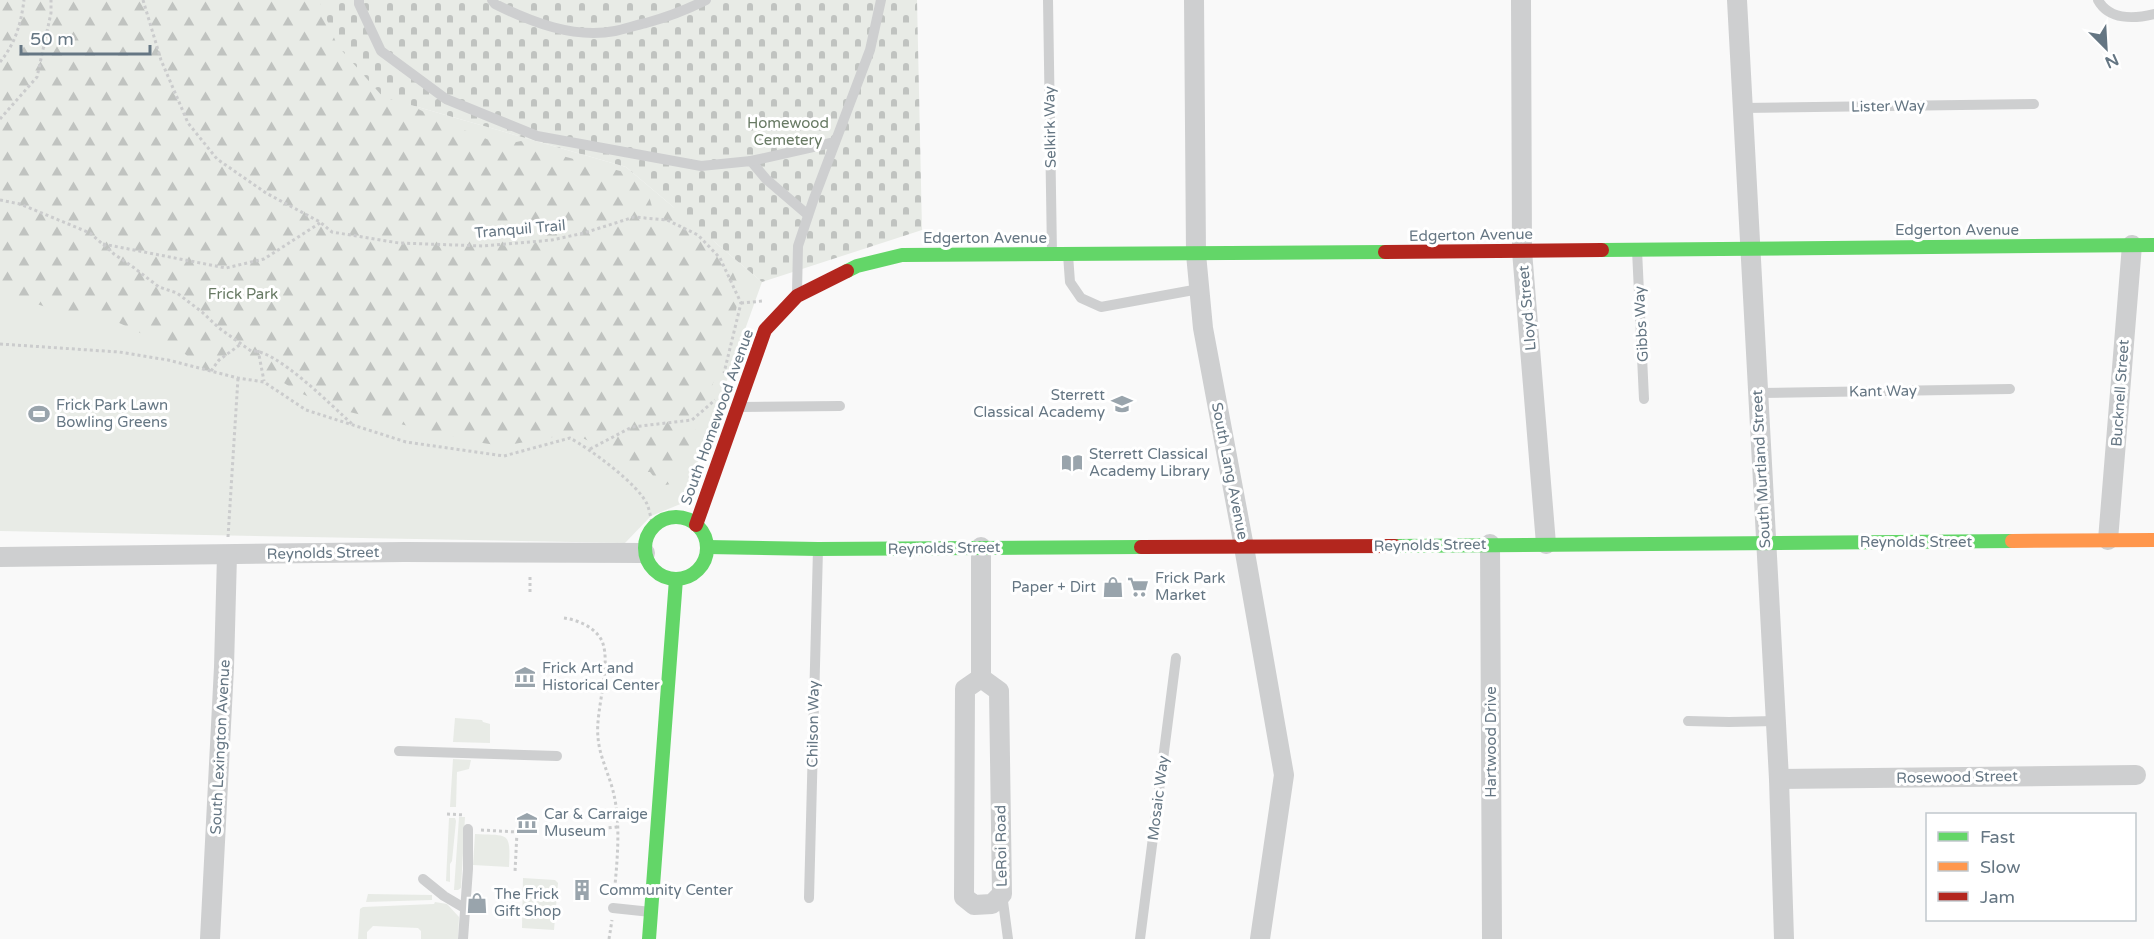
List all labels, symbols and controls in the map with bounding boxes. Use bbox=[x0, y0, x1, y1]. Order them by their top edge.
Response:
scale bar bbox=[21, 18, 150, 56]
north arrow bbox=[2076, 18, 2136, 78]
text: 50 m bbox=[30, 28, 74, 50]
text: N bbox=[2102, 49, 2122, 73]
street label: Selkirk Way bbox=[1040, 86, 1060, 168]
street label: Lister Way bbox=[1851, 96, 1925, 116]
park label: Homewood Cemetery bbox=[747, 114, 829, 149]
street label: Tranquil Trail bbox=[474, 216, 566, 242]
street label: Edgerton Avenue bbox=[1895, 221, 2019, 239]
street label: Edgerton Avenue bbox=[1409, 225, 1533, 245]
street label: Edgerton Avenue bbox=[923, 229, 1047, 247]
street label: Lloyd Street bbox=[1514, 264, 1540, 351]
park label: Frick Park bbox=[208, 285, 278, 303]
street label: Gibbs Way bbox=[1630, 286, 1652, 362]
street label: South Homewood Avenue bbox=[677, 327, 757, 507]
street label: Bucknell Street bbox=[2107, 339, 2133, 447]
street label: Kant Way bbox=[1849, 381, 1917, 401]
place label: Sterrett Classical Academy bbox=[973, 386, 1105, 421]
street label: South Murtland Street bbox=[1748, 389, 1774, 549]
school or university icon: Sterrett Classical Academy bbox=[1110, 392, 1134, 416]
place label: Frick Park Lawn Bowling Greens bbox=[56, 396, 168, 431]
street label: South Lang Avenue bbox=[1208, 401, 1252, 541]
sports icon: Frick Park Lawn Bowling Greens bbox=[27, 402, 51, 426]
place label: Sterrett Classical Academy Library bbox=[1089, 445, 1210, 480]
library icon: Sterrett Classical Academy Library bbox=[1060, 451, 1084, 475]
street label: Reynolds Street bbox=[1860, 533, 1973, 551]
street label: Reynolds Street bbox=[1374, 535, 1487, 555]
street label: Reynolds Street bbox=[888, 538, 1001, 558]
street label: Reynolds Street bbox=[267, 543, 380, 563]
place label: Frick Park Market bbox=[1155, 569, 1225, 604]
shop icon: Paper + Dirt bbox=[1101, 575, 1125, 599]
supermarket icon: Frick Park Market bbox=[1126, 575, 1150, 599]
place label: Paper + Dirt bbox=[1012, 578, 1096, 596]
street label: South Lexington Avenue bbox=[206, 659, 234, 835]
place label: Frick Art and Historical Center bbox=[542, 659, 660, 694]
museum icon: Frick Art and Historical Center bbox=[513, 665, 537, 689]
street label: Chilson Way bbox=[803, 680, 823, 768]
street label: Hartwood Drive bbox=[1482, 686, 1500, 798]
street label: Mosaic Way bbox=[1144, 754, 1172, 842]
street label: Rosewood Street bbox=[1896, 767, 2018, 787]
place label: Car & Carraige Museum bbox=[544, 805, 648, 840]
street label: LeRoi Road bbox=[991, 805, 1011, 887]
museum icon: Car & Carraige Museum bbox=[515, 811, 539, 835]
legend bbox=[1926, 813, 2136, 921]
text: Fast bbox=[1980, 826, 2015, 848]
text: Slow bbox=[1980, 856, 2021, 878]
building icon: Community Center bbox=[570, 878, 594, 902]
place label: Community Center bbox=[599, 881, 733, 899]
place label: The Frick Gift Shop bbox=[494, 885, 561, 920]
text: Jam bbox=[1980, 886, 2015, 908]
shop icon: The Frick Gift Shop bbox=[465, 891, 489, 915]

